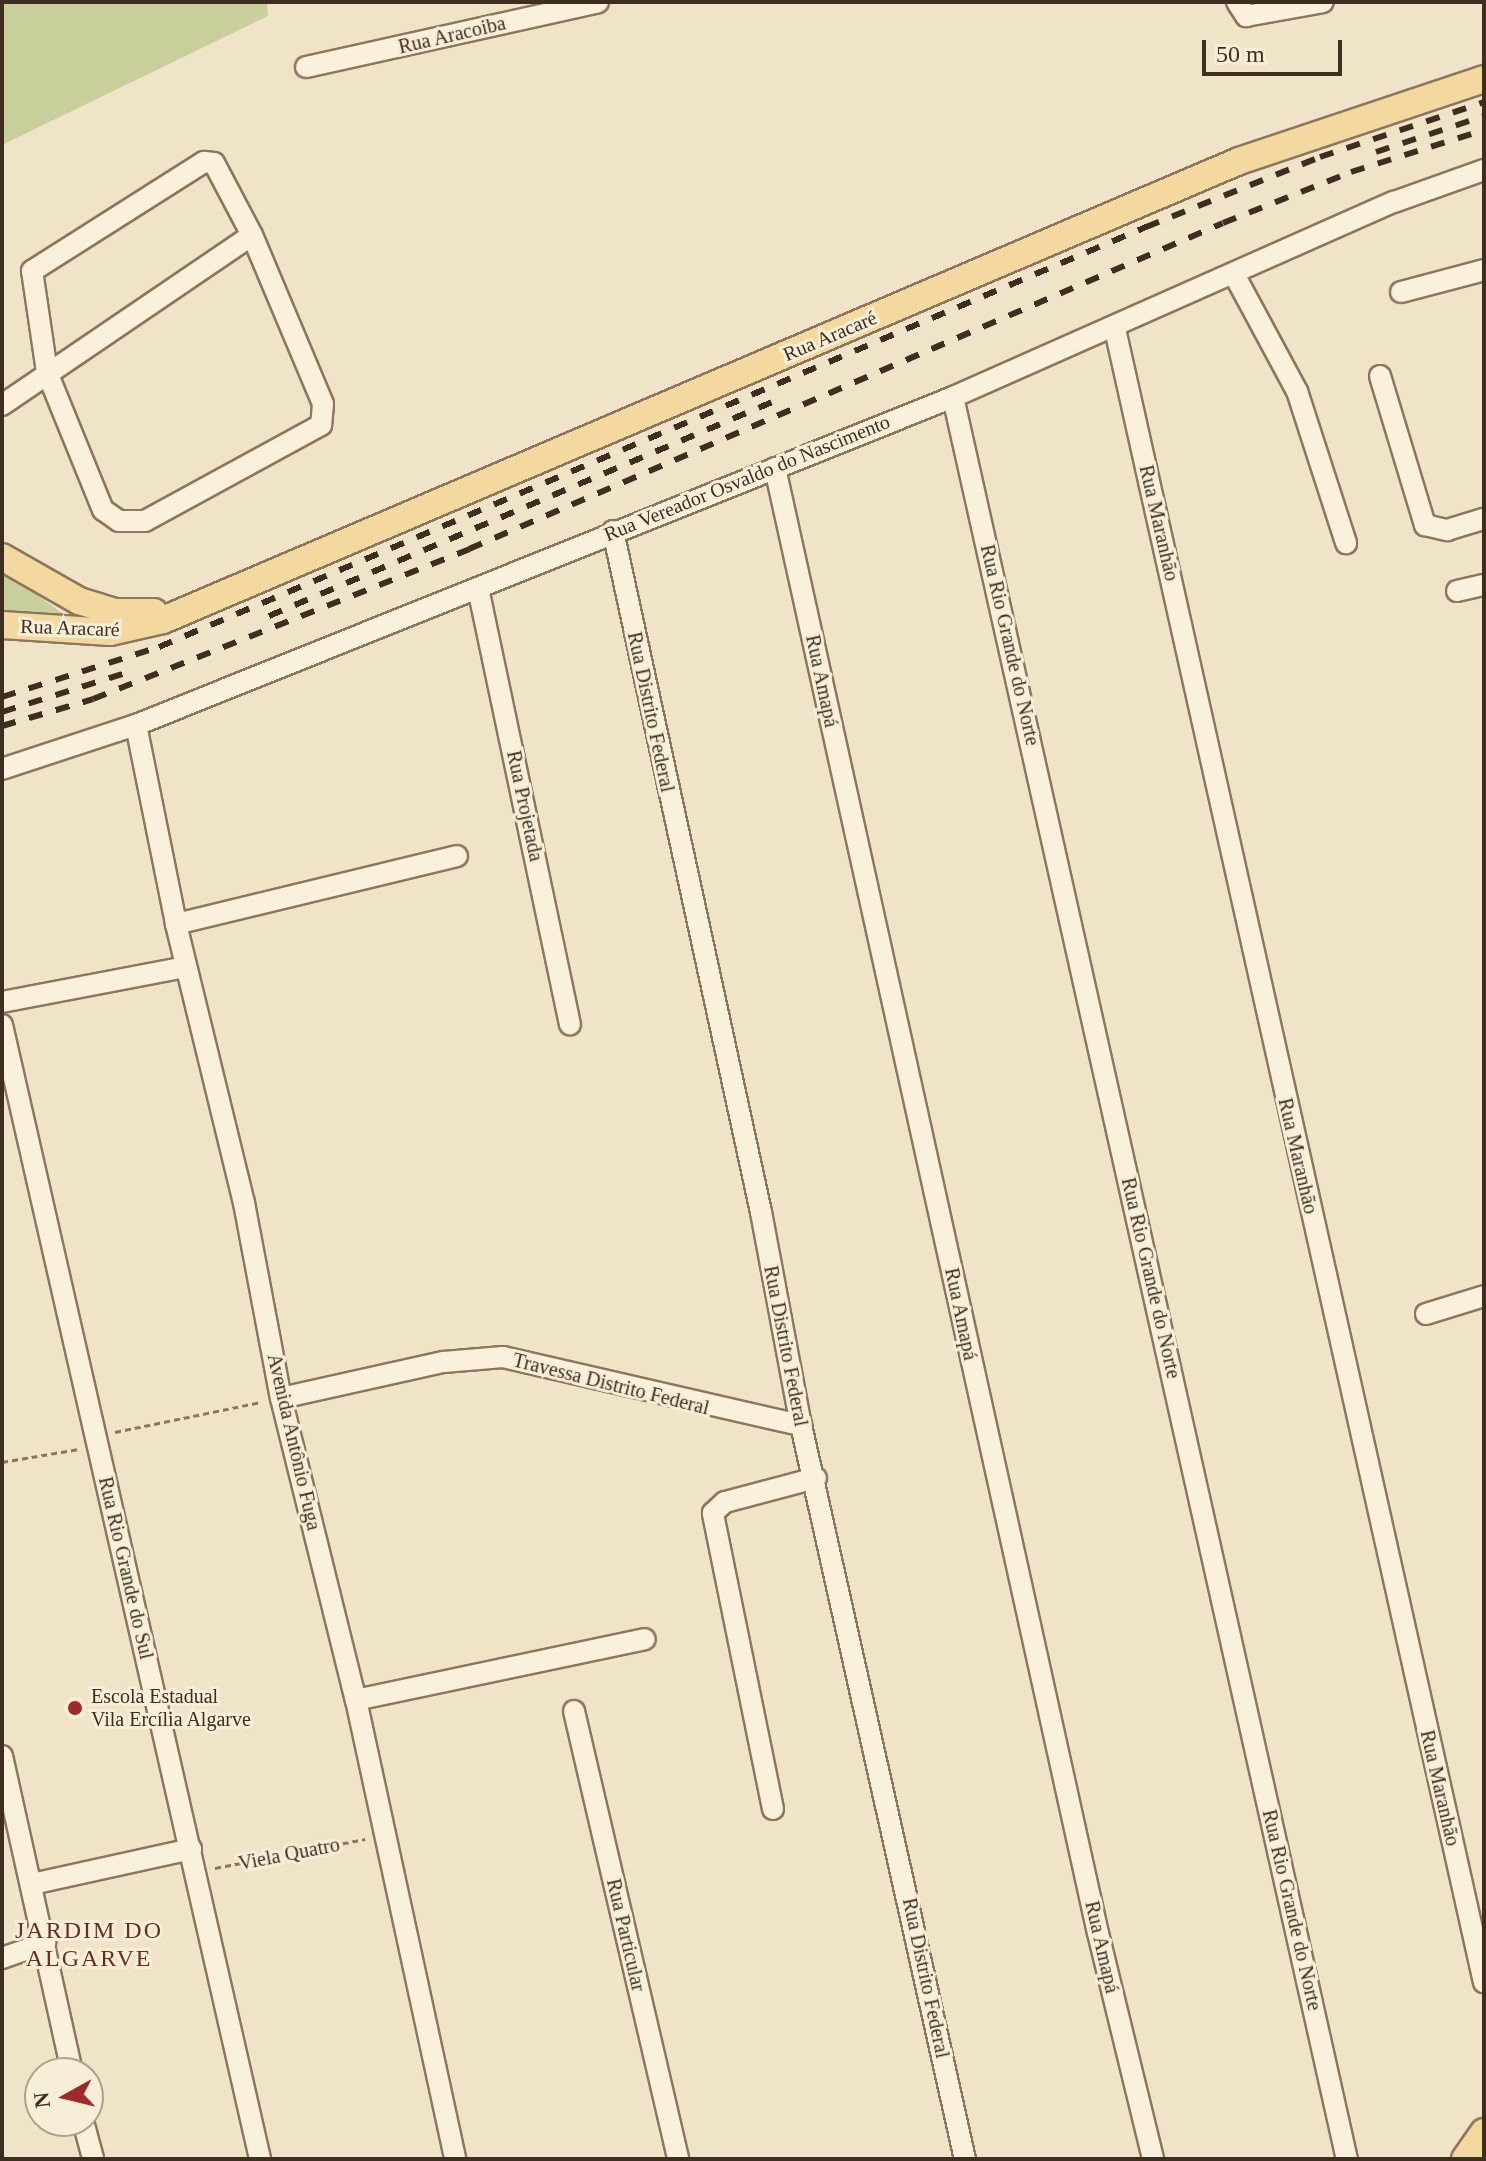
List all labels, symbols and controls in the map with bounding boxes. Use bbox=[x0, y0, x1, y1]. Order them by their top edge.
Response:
street label: Rua Aracoiba bbox=[395, 11, 509, 59]
scale bar bbox=[1206, 24, 1346, 74]
text: 50 m bbox=[1216, 41, 1265, 67]
street label: Rua Aracaré bbox=[779, 305, 881, 367]
street label: Rua Vereador Osvaldo do Nascimento bbox=[600, 409, 894, 547]
street label: Rua Maranhão bbox=[1134, 463, 1184, 583]
street label: Rua Rio Grande do Norte bbox=[975, 542, 1045, 748]
street label: Rua Aracaré bbox=[19, 614, 121, 642]
street label: Rua Distrito Federal bbox=[622, 630, 680, 794]
street label: Rua Amapá bbox=[800, 632, 844, 730]
street label: Rua Projetada bbox=[502, 748, 548, 864]
street label: Rua Maranhão bbox=[1273, 1096, 1323, 1216]
street label: Rua Rio Grande do Norte bbox=[1116, 1175, 1186, 1381]
street label: Rua Distrito Federal bbox=[759, 1264, 813, 1428]
street label: Rua Amapá bbox=[939, 1265, 983, 1363]
street label: Travessa Distrito Federal bbox=[510, 1348, 712, 1420]
street label: Avenida Antônio Fuga bbox=[262, 1351, 326, 1533]
street label: Rua Rio Grande do Sul bbox=[93, 1474, 159, 1662]
place label: Escola Estadual Vila Ercília Algarve bbox=[91, 1684, 252, 1731]
marker: Escola Estadual Vila Ercília Algarve bbox=[66, 1699, 84, 1717]
street label: Rua Maranhão bbox=[1415, 1728, 1465, 1848]
street label: Rua Rio Grande do Norte bbox=[1257, 1807, 1327, 2013]
street label: Viela Quatro bbox=[236, 1832, 342, 1876]
street label: Rua Particular bbox=[601, 1876, 651, 1994]
street label: Rua Distrito Federal bbox=[897, 1896, 955, 2060]
street label: Rua Amapá bbox=[1080, 1898, 1124, 1996]
district label: JARDIM DO ALGARVE bbox=[15, 1917, 163, 1973]
north arrow bbox=[24, 2057, 104, 2137]
text: N bbox=[28, 2091, 55, 2110]

